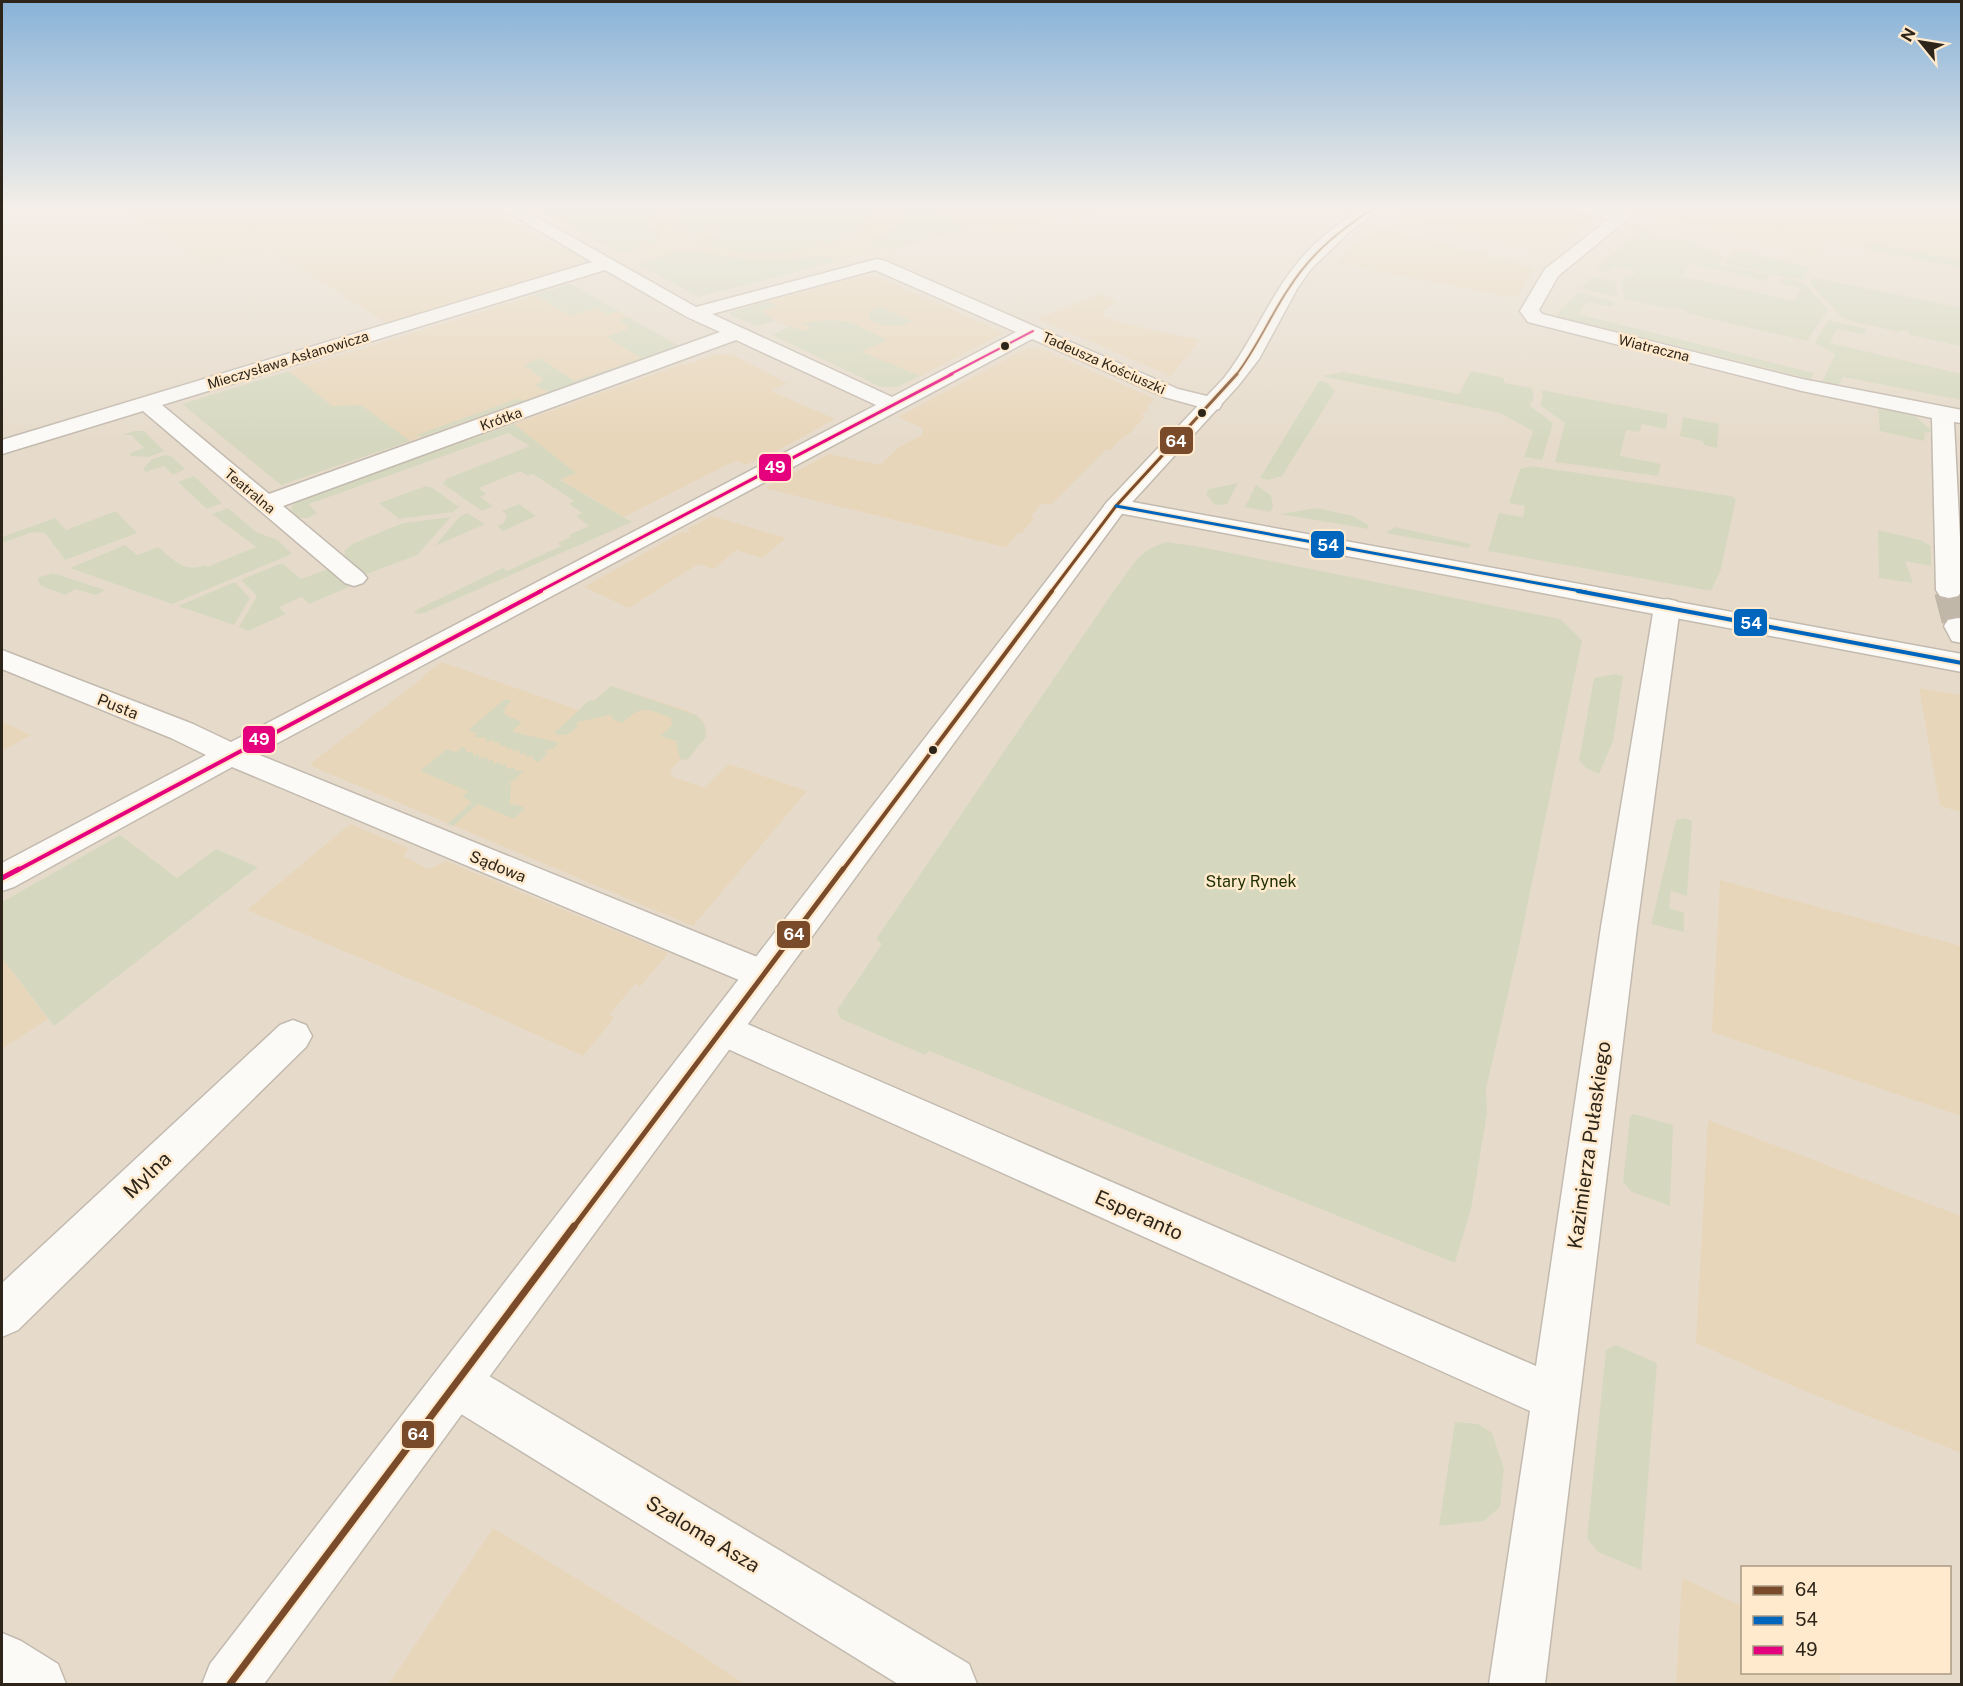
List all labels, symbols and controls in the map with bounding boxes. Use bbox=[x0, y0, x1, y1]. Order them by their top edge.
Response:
north arrow bbox=[1891, 12, 1951, 72]
text: N bbox=[1897, 25, 1920, 45]
street label: Mieczysława Asłanowicza bbox=[205, 328, 371, 392]
street label: Tadeusza Kościuszki bbox=[1040, 329, 1168, 397]
street label: Wiatraczna bbox=[1617, 331, 1691, 365]
unlabelled marker bbox=[999, 340, 1011, 352]
street label: Krótka bbox=[478, 404, 524, 434]
unlabelled marker bbox=[1196, 407, 1208, 419]
line badge: 64 bbox=[1159, 426, 1194, 455]
text: 64 bbox=[1165, 432, 1187, 451]
line badge: 49 bbox=[758, 453, 792, 482]
text: 49 bbox=[764, 458, 786, 477]
street label: Teatralna bbox=[221, 465, 279, 517]
line badge: 54 bbox=[1310, 530, 1345, 559]
text: 54 bbox=[1317, 536, 1339, 555]
line badge: 54 bbox=[1733, 608, 1768, 637]
text: 54 bbox=[1740, 614, 1762, 633]
street label: Pusta bbox=[95, 690, 141, 723]
line badge: 49 bbox=[242, 725, 276, 754]
text: 49 bbox=[248, 730, 270, 749]
unlabelled marker bbox=[927, 744, 939, 756]
street label: Sądowa bbox=[467, 847, 529, 886]
park label: Stary Rynek bbox=[1206, 872, 1296, 891]
line badge: 64 bbox=[776, 920, 811, 949]
text: 64 bbox=[783, 925, 805, 944]
street label: Kazimierza Pułaskiego bbox=[1563, 1040, 1615, 1250]
street label: Mylna bbox=[118, 1147, 176, 1203]
street label: Esperanto bbox=[1091, 1185, 1187, 1245]
line badge: 64 bbox=[401, 1420, 435, 1449]
text: 64 bbox=[407, 1425, 429, 1444]
street label: Szaloma Asza bbox=[642, 1491, 764, 1577]
legend bbox=[1741, 1566, 1951, 1674]
text: 64 bbox=[1795, 1579, 1818, 1600]
text: 54 bbox=[1795, 1609, 1818, 1630]
text: 49 bbox=[1795, 1639, 1818, 1660]

